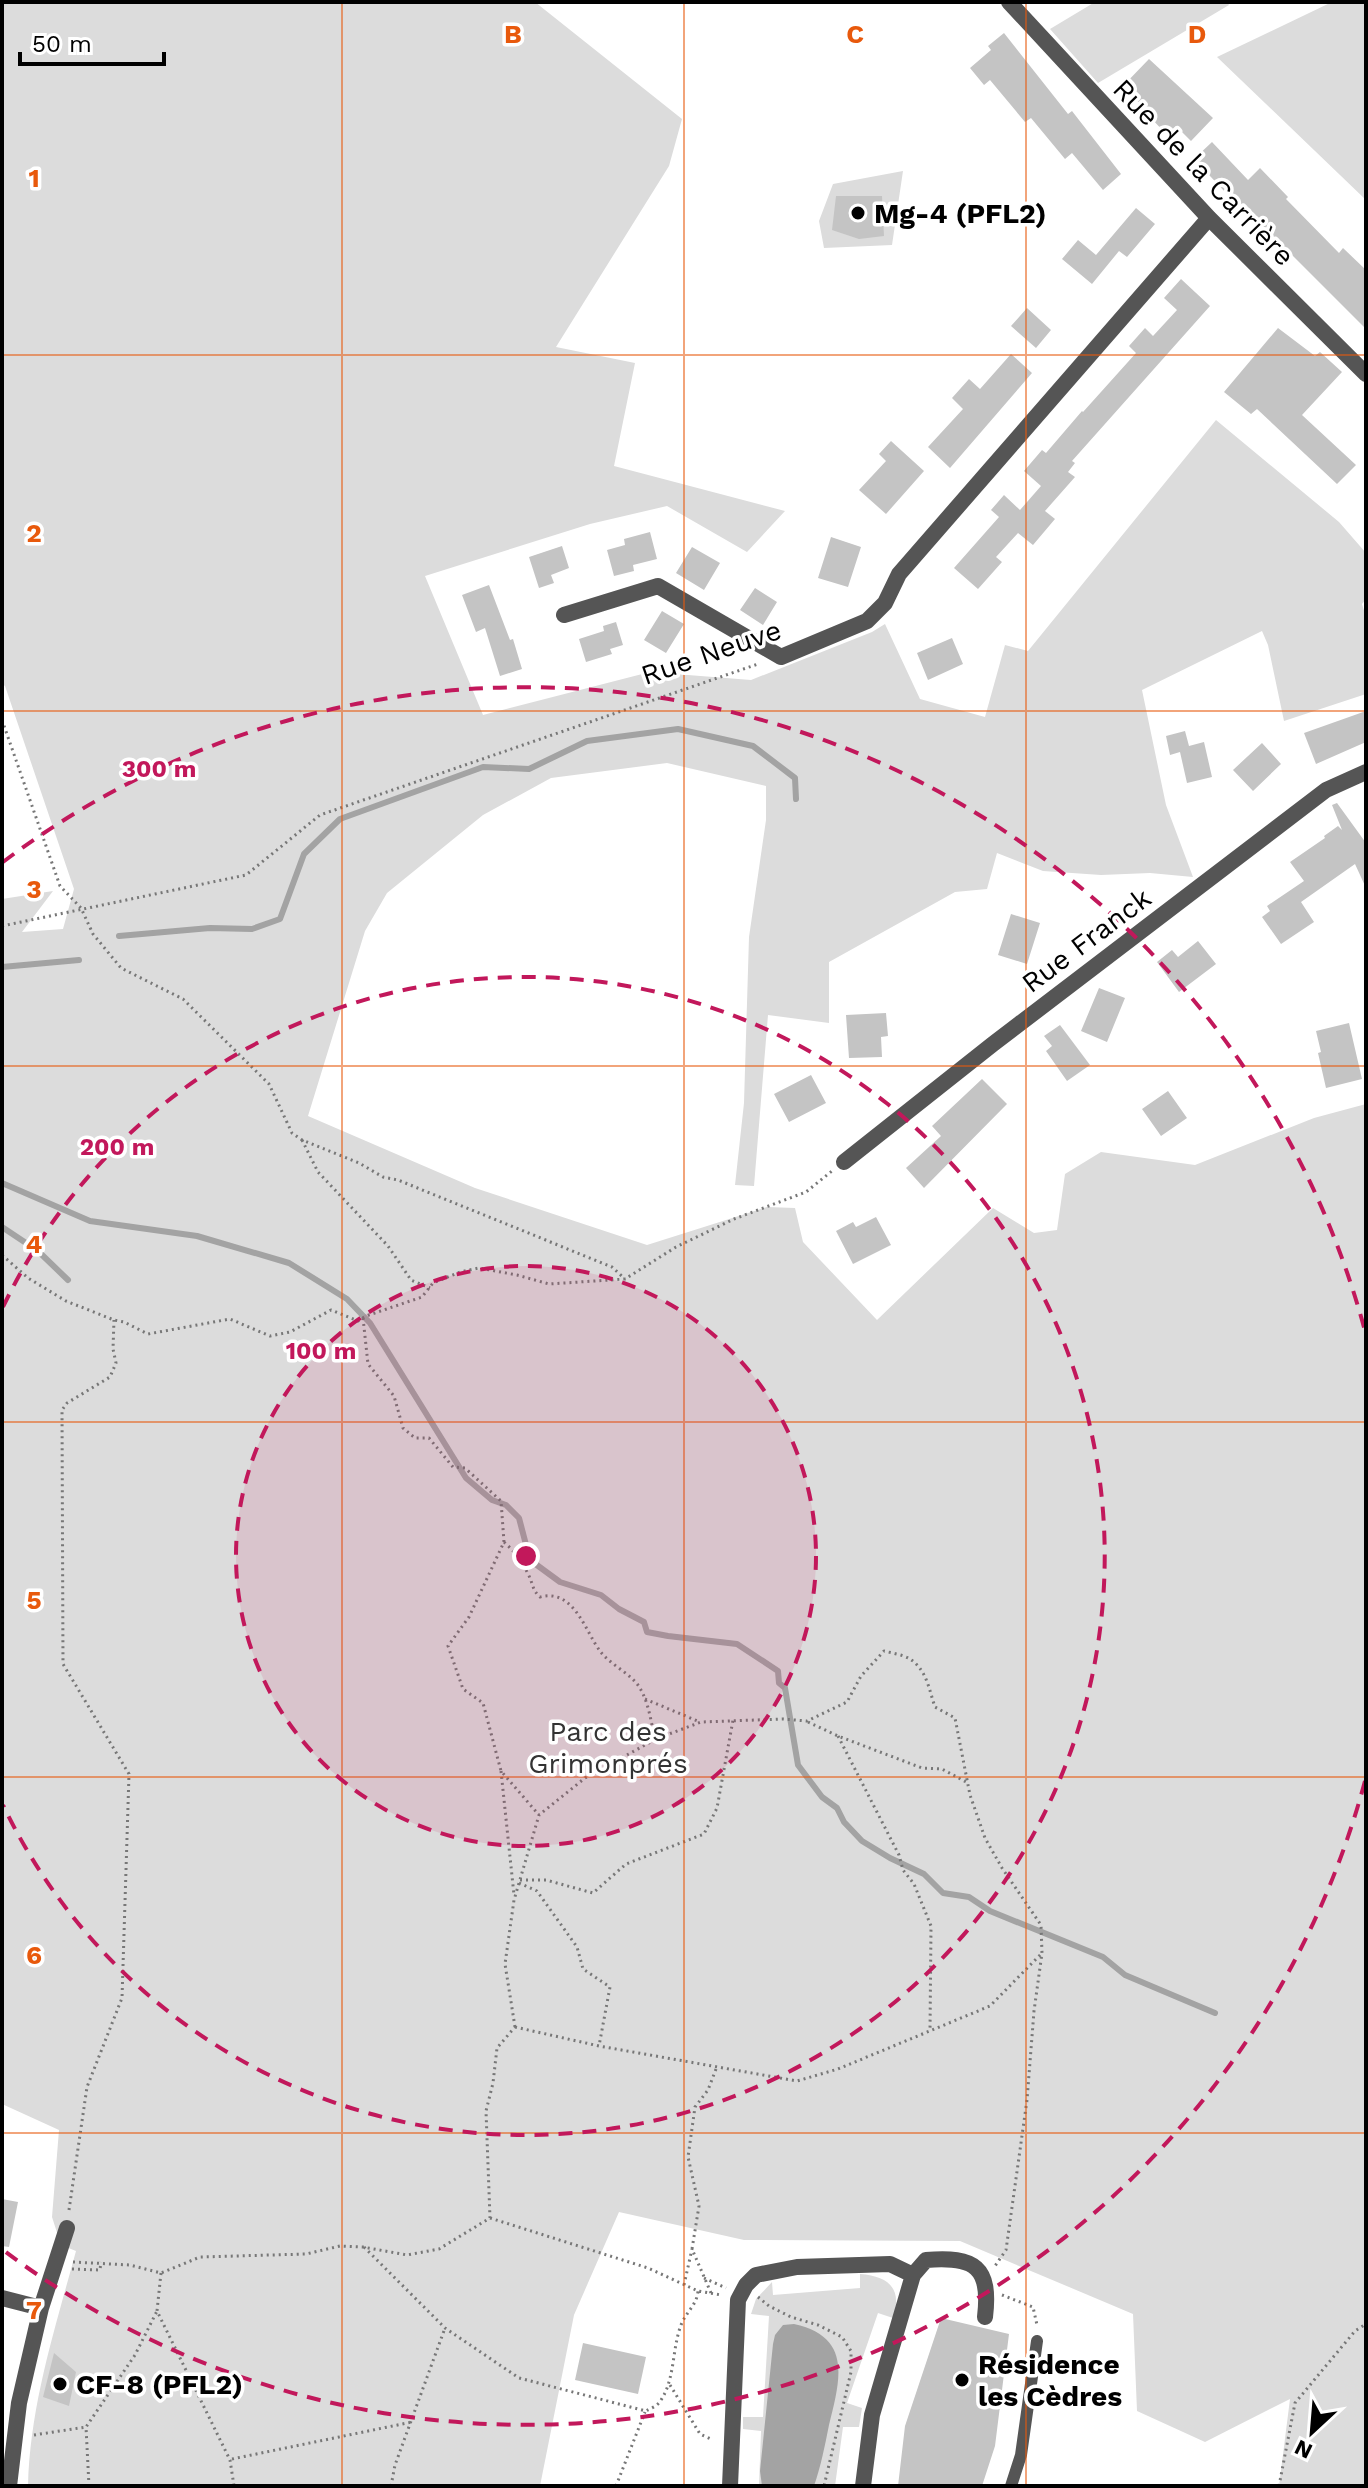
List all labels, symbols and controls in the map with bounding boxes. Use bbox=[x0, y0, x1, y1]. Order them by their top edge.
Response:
scale bar bbox=[20, 16, 164, 66]
text: B bbox=[504, 19, 522, 49]
text: C bbox=[846, 19, 864, 49]
text: D bbox=[1188, 19, 1206, 49]
text: 50 m bbox=[32, 30, 92, 58]
street label: Rue de la Carrière bbox=[1106, 72, 1301, 272]
text: 1 bbox=[28, 163, 40, 193]
place label: Mg-4 (PFL2) bbox=[874, 197, 1047, 230]
marker: Mg-4 (PFL2) bbox=[849, 204, 867, 222]
text: 2 bbox=[26, 518, 42, 548]
street label: Rue Neuve bbox=[637, 613, 785, 692]
text: 300 m bbox=[122, 755, 196, 783]
text: 3 bbox=[26, 874, 42, 904]
street label: Rue Franck bbox=[1015, 881, 1157, 1000]
text: 200 m bbox=[80, 1133, 154, 1161]
text: 4 bbox=[26, 1229, 43, 1259]
text: 100 m bbox=[286, 1337, 356, 1365]
centre of rings bbox=[512, 1542, 540, 1570]
text: 5 bbox=[26, 1585, 42, 1615]
park label: Parc des Grimonprés bbox=[528, 1715, 688, 1780]
text: 6 bbox=[26, 1940, 42, 1970]
text: 7 bbox=[26, 2295, 42, 2325]
place label: Résidence les Cèdres bbox=[978, 2348, 1122, 2413]
place label: CF-8 (PFL2) bbox=[76, 2368, 243, 2401]
marker: Résidence les Cèdres bbox=[953, 2371, 971, 2389]
marker: CF-8 (PFL2) bbox=[51, 2375, 69, 2393]
north arrow bbox=[1272, 2392, 1352, 2472]
text: N bbox=[1291, 2435, 1316, 2464]

